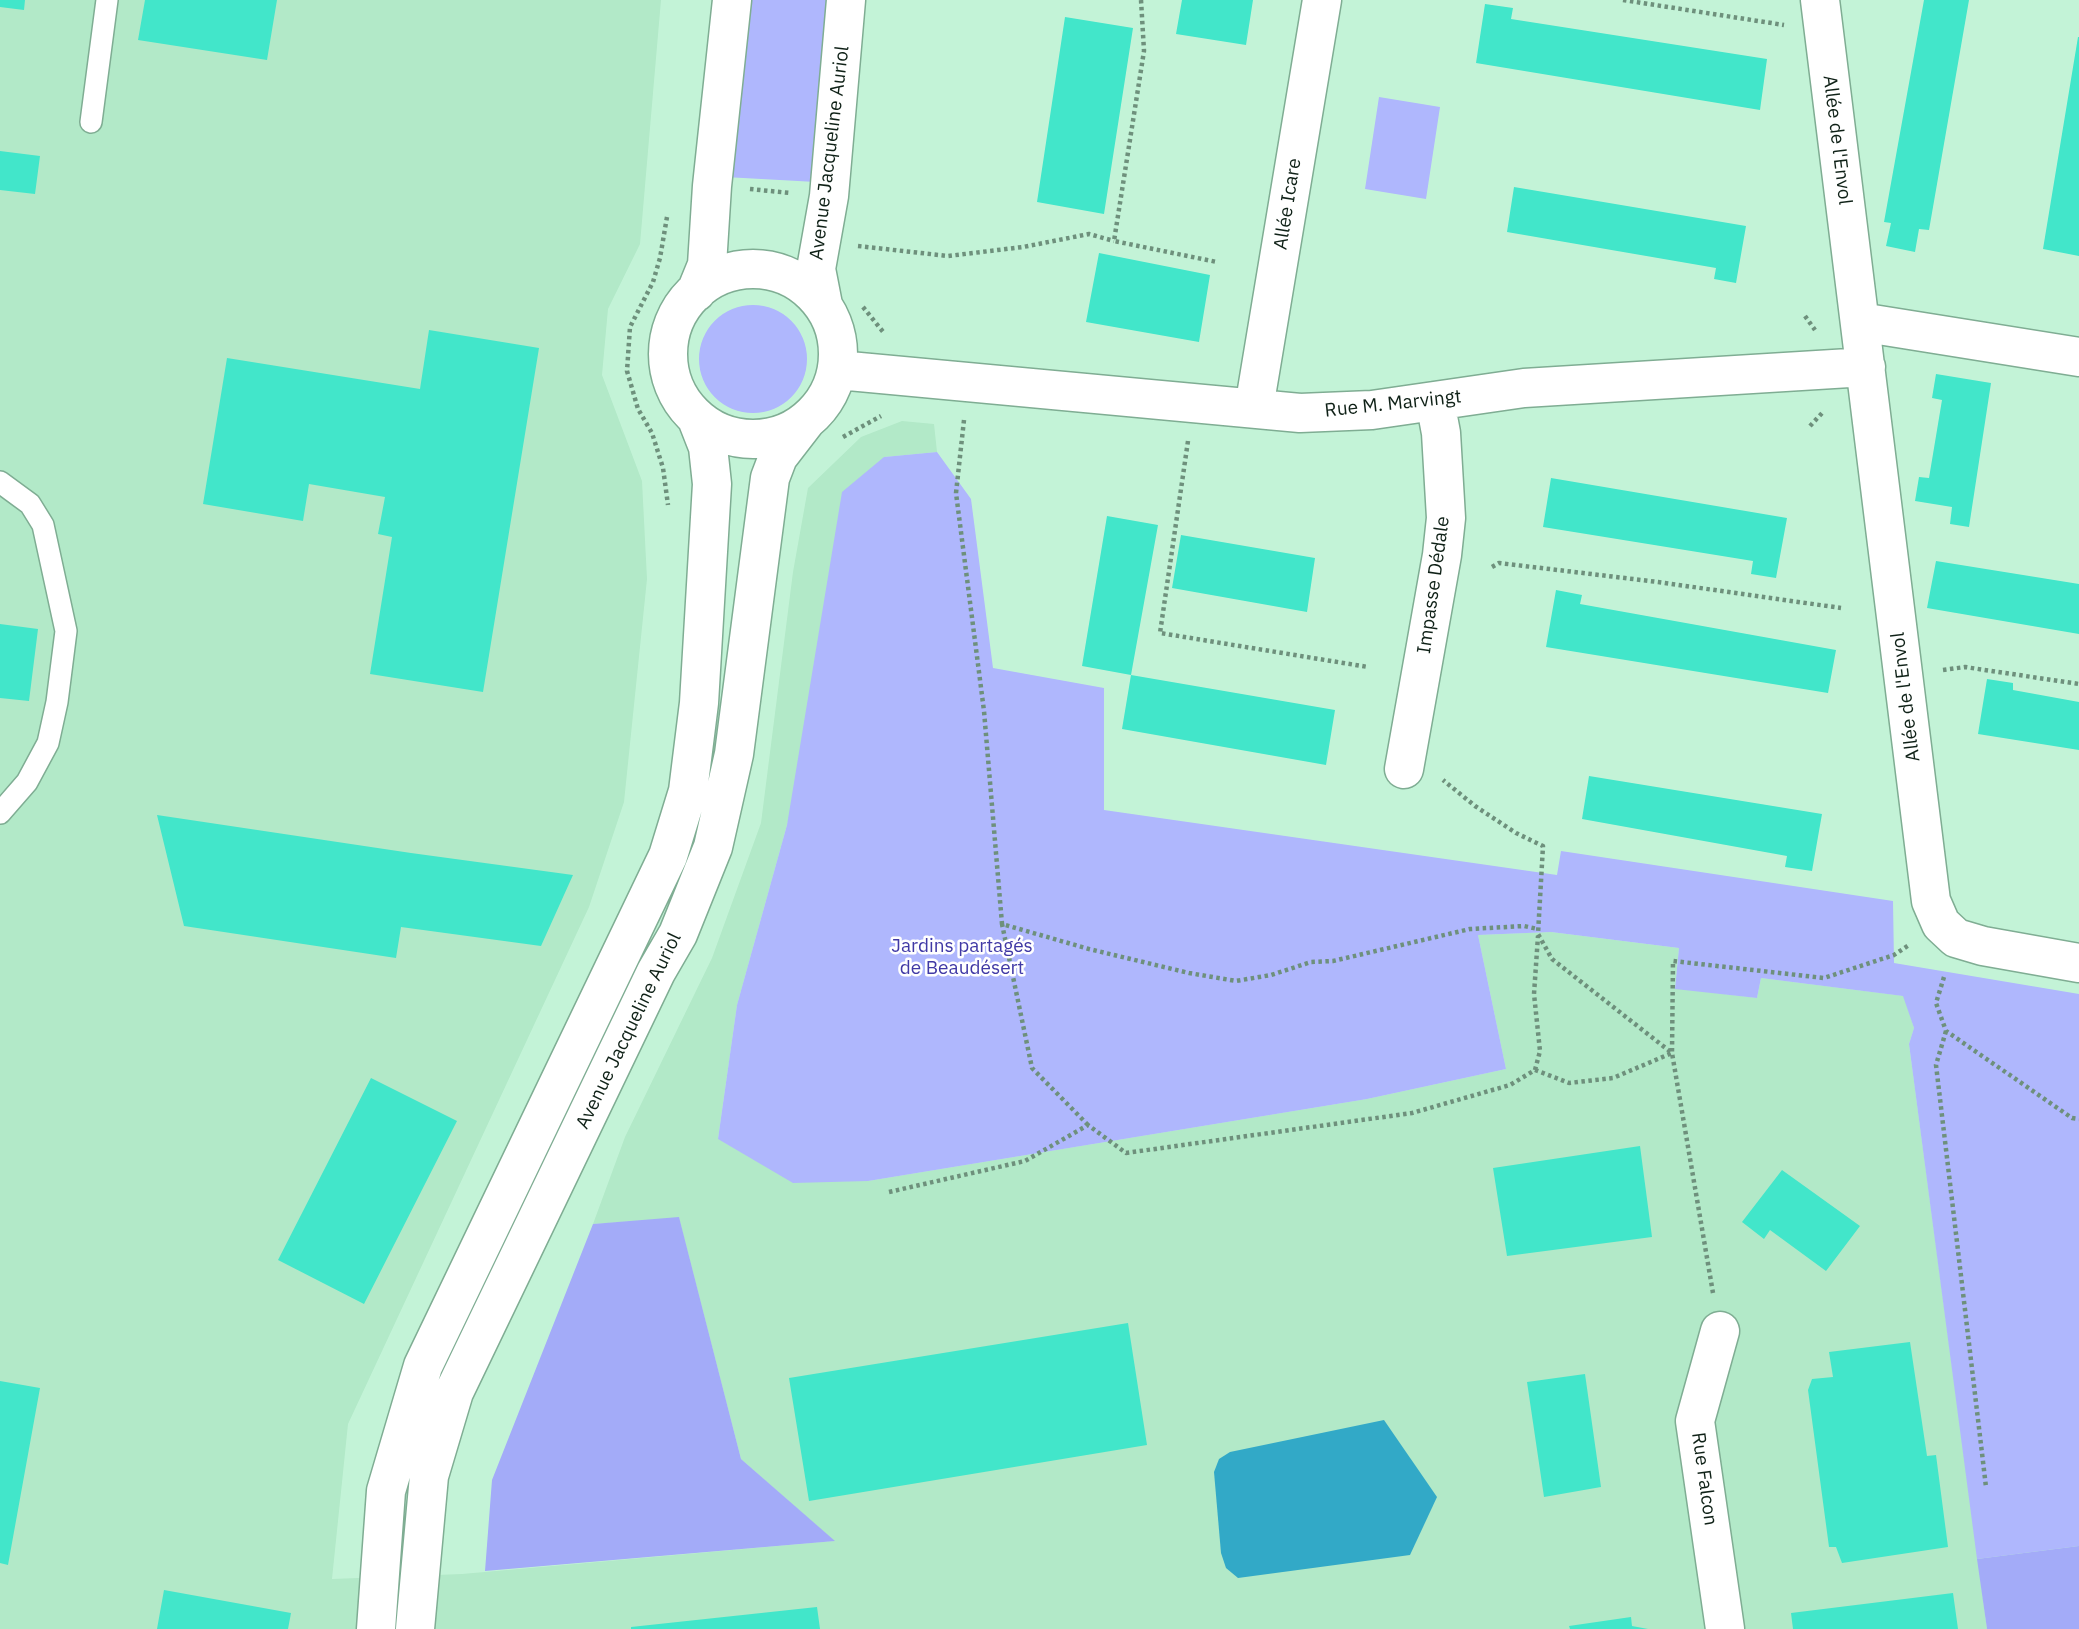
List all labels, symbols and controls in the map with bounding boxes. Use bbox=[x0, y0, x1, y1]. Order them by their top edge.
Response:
street label: Avenue Jacqueline Auriol bbox=[806, 45, 854, 261]
street label: Allée de l'Envol bbox=[1818, 74, 1856, 206]
street label: Allée Icare bbox=[1270, 157, 1306, 251]
street label: Rue M. Marvingt bbox=[1324, 385, 1462, 423]
street label: Impasse Dédale bbox=[1413, 515, 1455, 655]
street label: Allée de l'Envol bbox=[1887, 631, 1925, 763]
street label: Avenue Jacqueline Auriol bbox=[572, 929, 686, 1133]
park label: Jardins partagés de Beaudésert bbox=[891, 936, 1033, 980]
street label: Rue Falcon bbox=[1686, 1431, 1722, 1527]

